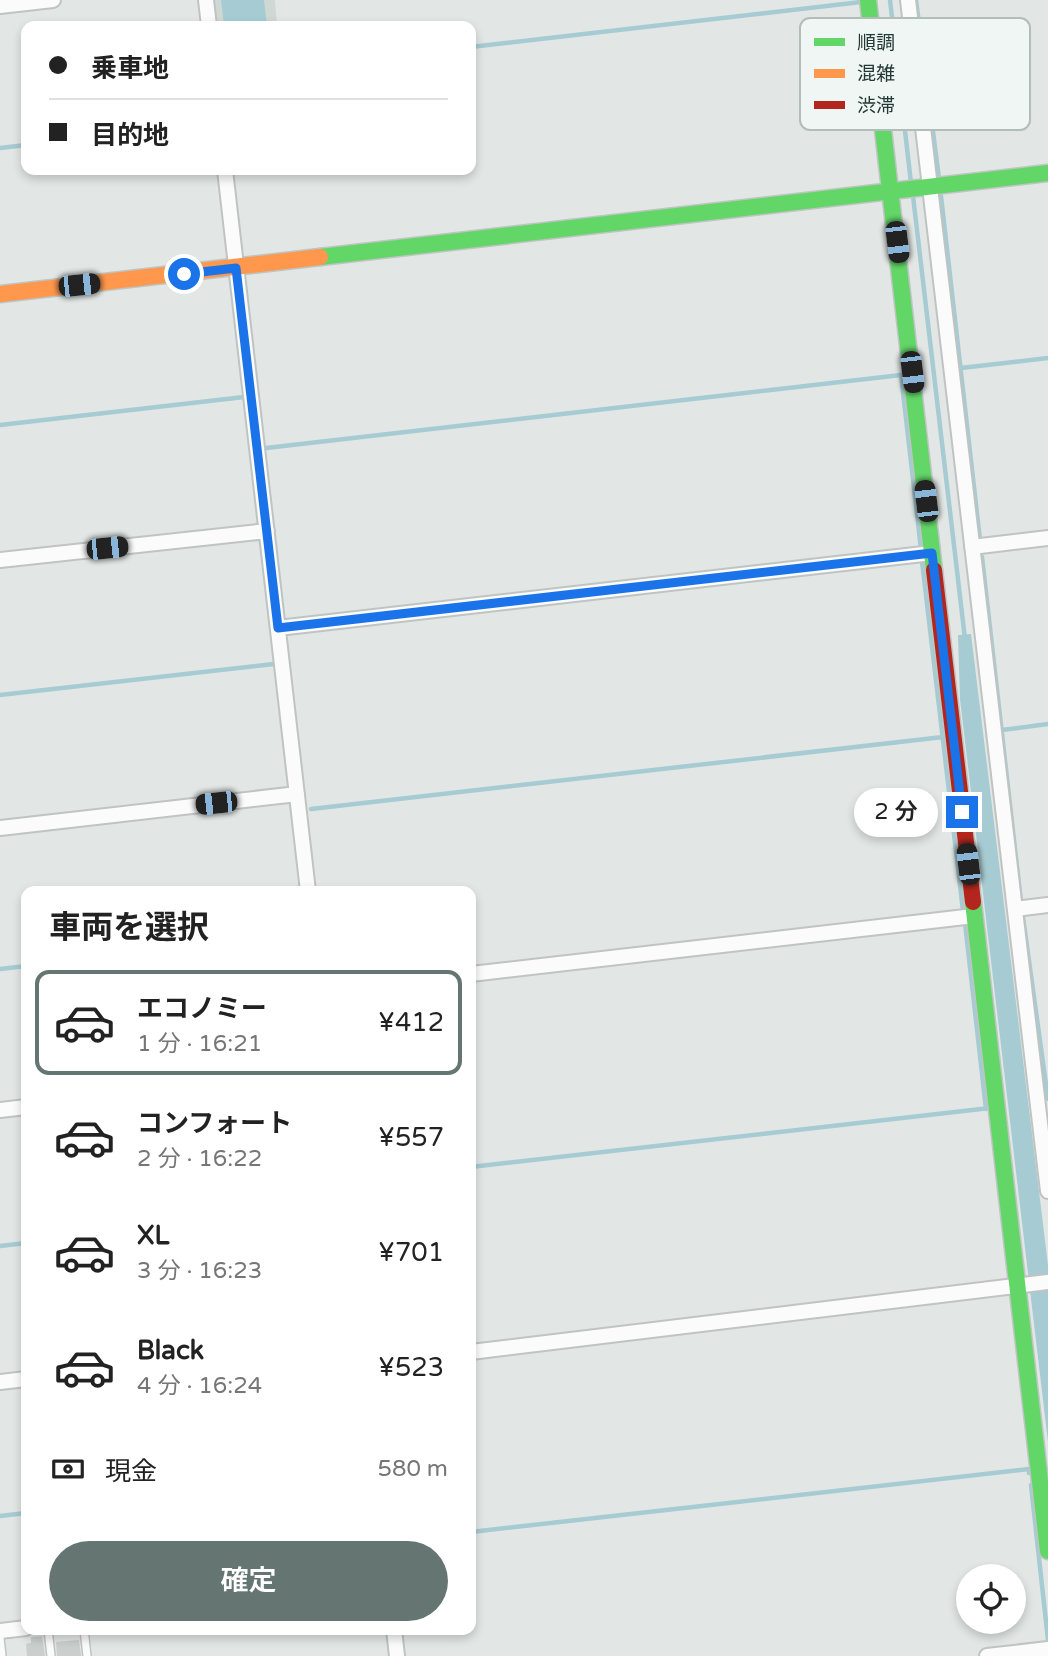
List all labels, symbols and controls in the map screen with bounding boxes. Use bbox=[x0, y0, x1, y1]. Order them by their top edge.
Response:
legend bbox=[800, 18, 1030, 130]
text: 順調 bbox=[857, 32, 895, 54]
text: 乗車地 bbox=[91, 53, 169, 84]
text: 混雑 bbox=[857, 63, 895, 85]
text: 渋滞 bbox=[857, 95, 895, 117]
text: 目的地 bbox=[91, 120, 169, 151]
car bbox=[885, 220, 910, 264]
route start bbox=[168, 258, 200, 290]
car bbox=[58, 272, 101, 298]
car bbox=[900, 350, 925, 394]
car bbox=[914, 479, 939, 523]
car bbox=[86, 535, 129, 561]
callout: 2 分 bbox=[853, 788, 937, 836]
car bbox=[195, 790, 238, 816]
route end bbox=[946, 796, 978, 828]
text: 2 分 bbox=[874, 798, 918, 826]
car bbox=[956, 842, 981, 886]
text: 車両を選択 bbox=[49, 909, 209, 947]
icon: car bbox=[53, 991, 116, 1054]
text: エコノミー bbox=[137, 993, 267, 1024]
text: ¥412 bbox=[378, 1007, 444, 1038]
text: 1 分 · 16:21 bbox=[137, 1030, 262, 1058]
icon: car bbox=[53, 1106, 116, 1169]
text: コンフォート bbox=[137, 1108, 292, 1139]
text: ¥557 bbox=[378, 1122, 444, 1153]
text: 2 分 · 16:22 bbox=[137, 1145, 262, 1173]
text: XL bbox=[137, 1220, 169, 1251]
icon: car bbox=[53, 1221, 116, 1284]
text: ¥701 bbox=[378, 1237, 444, 1268]
text: 3 分 · 16:23 bbox=[137, 1257, 262, 1285]
text: Black bbox=[137, 1335, 204, 1366]
icon: car bbox=[53, 1336, 116, 1399]
text: ¥523 bbox=[378, 1352, 444, 1383]
text: 4 分 · 16:24 bbox=[137, 1372, 262, 1400]
icon: cash bbox=[49, 1450, 87, 1488]
text: 580 m bbox=[378, 1455, 448, 1483]
text: 現金 bbox=[105, 1456, 157, 1487]
button: 確定 bbox=[49, 1541, 448, 1621]
map controls bbox=[956, 1564, 1026, 1634]
button: locate bbox=[956, 1564, 1026, 1634]

